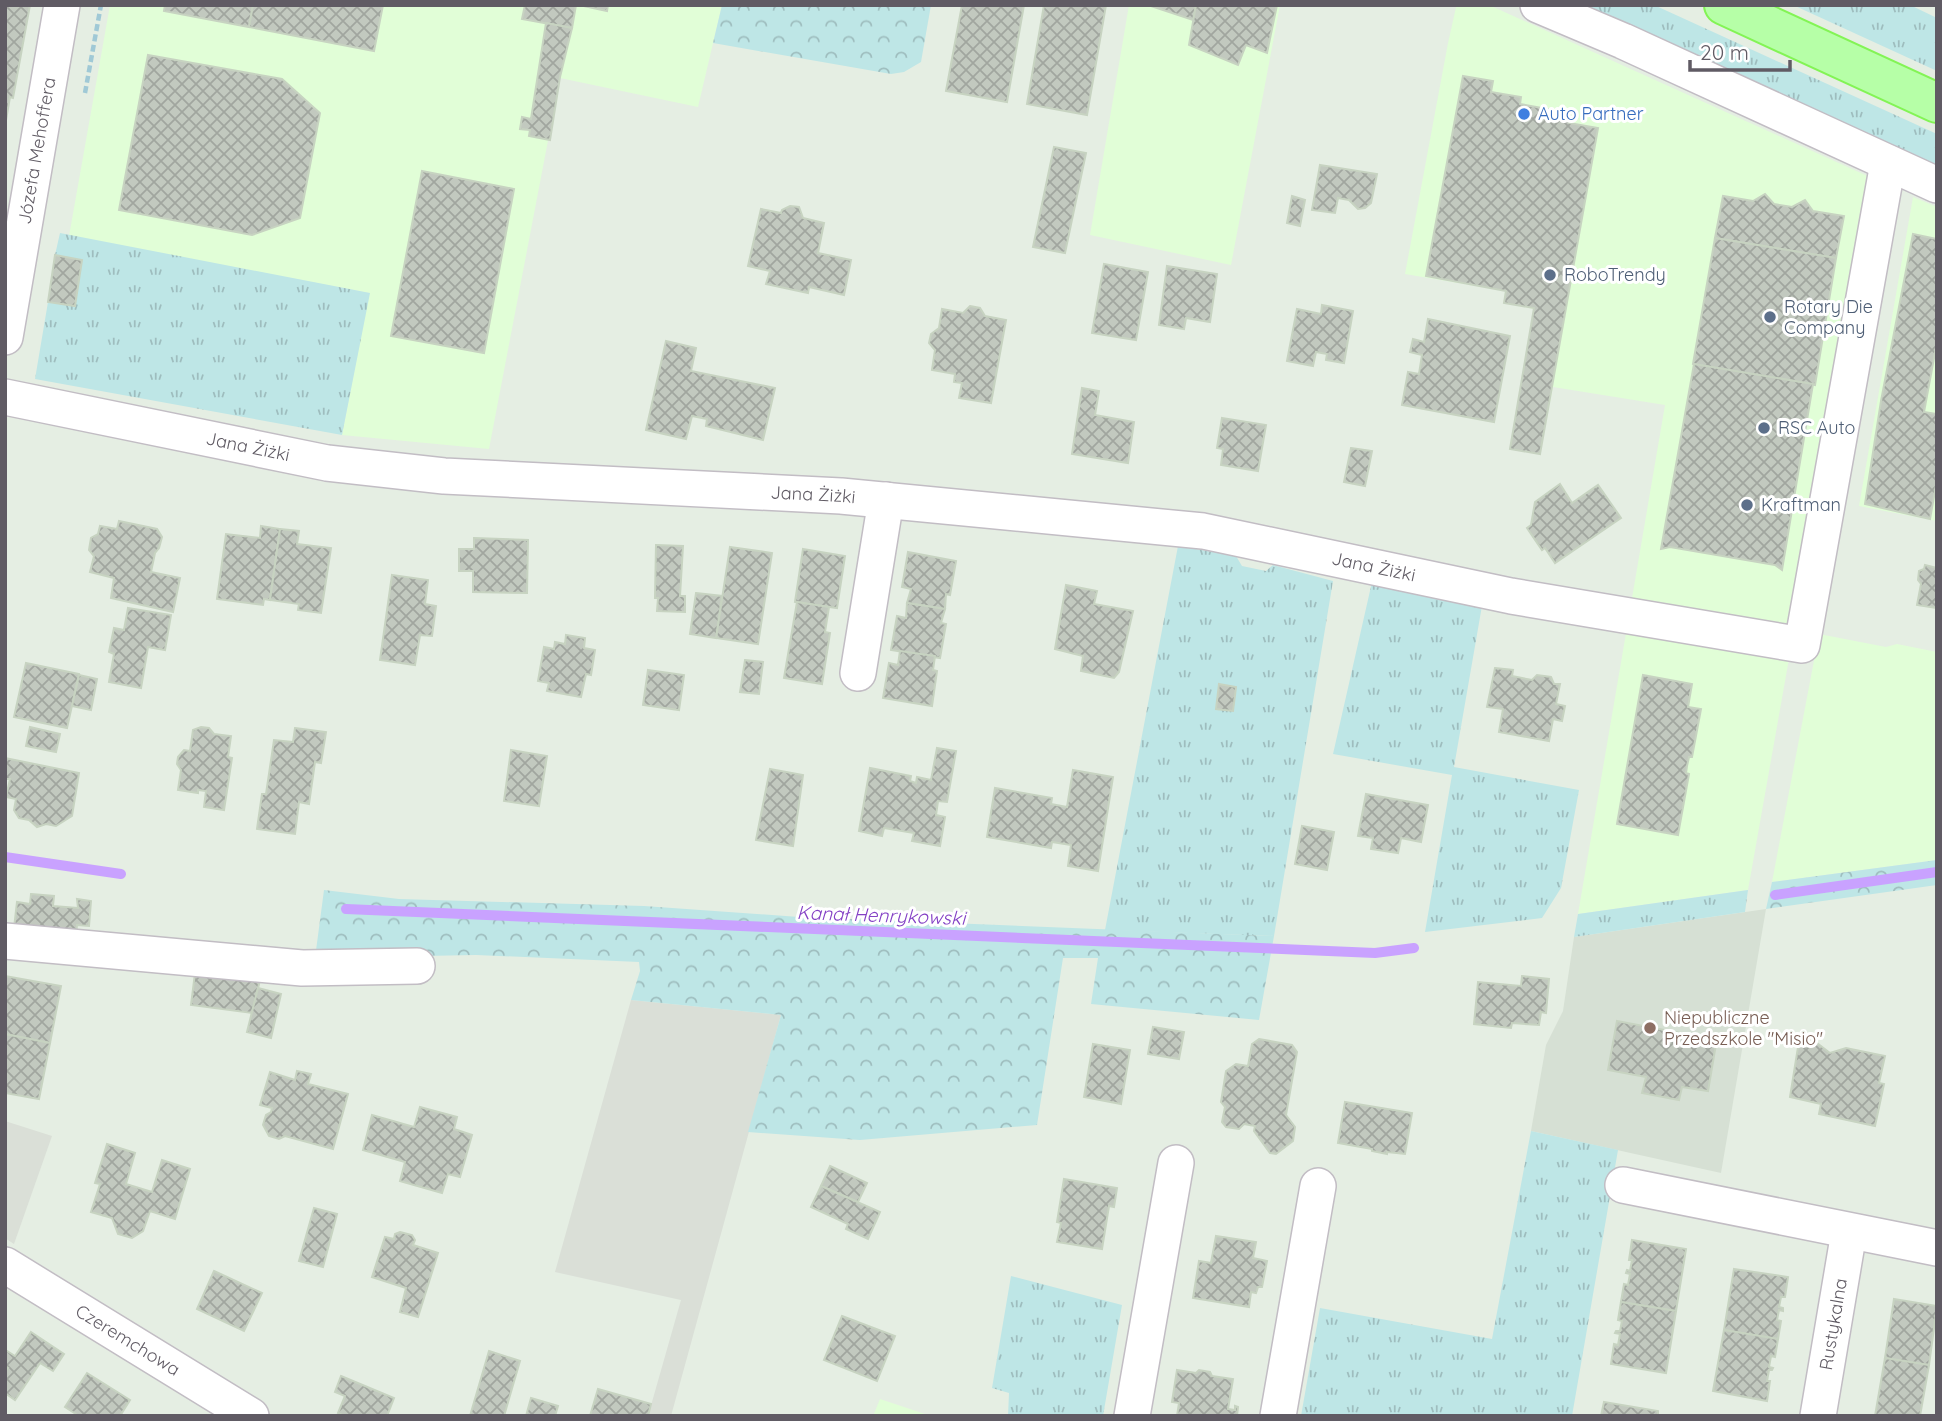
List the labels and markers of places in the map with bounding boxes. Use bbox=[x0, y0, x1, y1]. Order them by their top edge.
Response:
place label: Auto Partner bbox=[1538, 102, 1644, 125]
marker: Auto Partner bbox=[1516, 106, 1532, 122]
place label: RoboTrendy bbox=[1564, 263, 1666, 286]
marker: RoboTrendy bbox=[1542, 267, 1558, 283]
place label: Rotary Die Company bbox=[1784, 295, 1873, 339]
marker: Rotary Die Company bbox=[1762, 309, 1778, 325]
place label: RSC Auto bbox=[1778, 416, 1855, 439]
marker: RSC Auto bbox=[1756, 420, 1772, 436]
place label: Kraftman bbox=[1761, 493, 1841, 516]
marker: Kraftman bbox=[1739, 497, 1755, 513]
place label: Niepubliczne Przedszkole "Misio" bbox=[1664, 1006, 1823, 1050]
marker: Niepubliczne Przedszkole "Misio" bbox=[1642, 1020, 1658, 1036]

